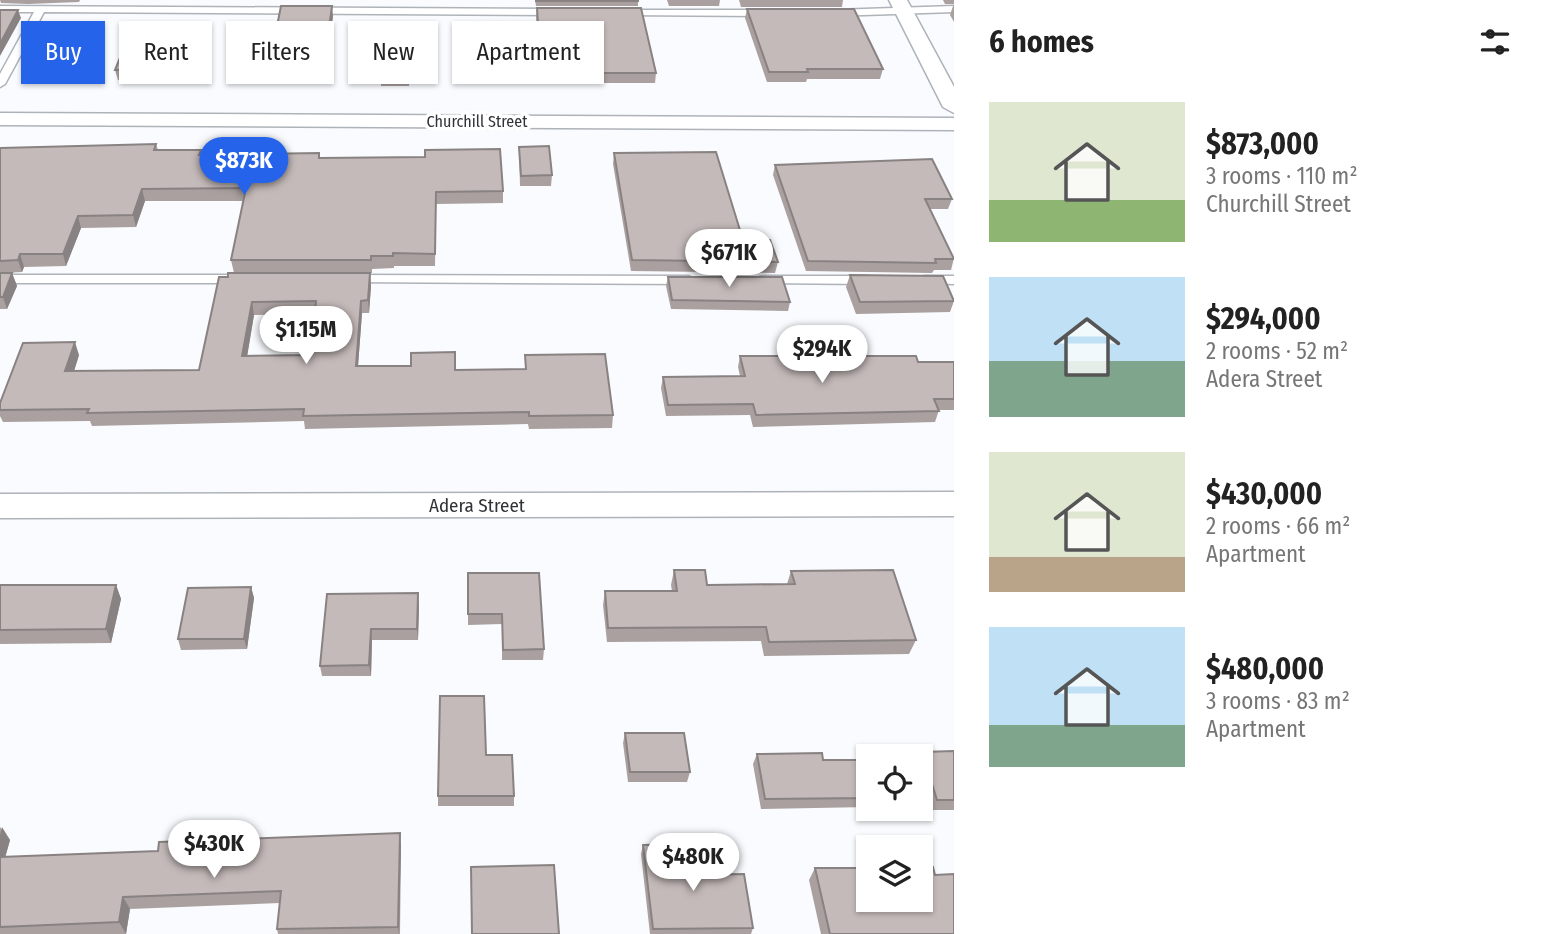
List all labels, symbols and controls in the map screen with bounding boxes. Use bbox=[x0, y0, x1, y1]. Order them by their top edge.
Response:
chip: Buy bbox=[21, 21, 105, 84]
chip: Rent bbox=[119, 21, 212, 84]
chip: Filters bbox=[226, 21, 334, 84]
chip: New bbox=[348, 21, 438, 84]
chip: Apartment bbox=[452, 21, 604, 84]
icon: filters bbox=[1476, 23, 1514, 61]
text: 6 homes bbox=[989, 24, 1094, 60]
street label: Churchill Street bbox=[427, 112, 528, 131]
text: $873,000 bbox=[1206, 126, 1319, 162]
icon: home bbox=[1045, 130, 1129, 214]
pin: $873K bbox=[195, 138, 293, 197]
text: $873K bbox=[215, 146, 273, 174]
text: 3 rooms · 110 m² bbox=[1206, 162, 1357, 190]
text: Churchill Street bbox=[1206, 190, 1351, 218]
pin: $671K bbox=[680, 230, 778, 289]
text: $671K bbox=[701, 238, 757, 266]
text: $294,000 bbox=[1206, 301, 1321, 337]
icon: home bbox=[1045, 305, 1129, 389]
pin: $1.15M bbox=[249, 306, 363, 366]
text: $1.15M bbox=[276, 315, 336, 343]
pin: $294K bbox=[773, 326, 871, 385]
text: $294K bbox=[793, 334, 851, 362]
text: 2 rooms · 52 m² bbox=[1206, 337, 1348, 365]
text: Adera Street bbox=[1206, 365, 1322, 393]
text: $430,000 bbox=[1206, 476, 1322, 512]
icon: home bbox=[1045, 480, 1129, 564]
street label: Adera Street bbox=[429, 494, 526, 517]
text: 2 rooms · 66 m² bbox=[1206, 512, 1350, 540]
text: Apartment bbox=[1206, 540, 1306, 568]
text: $480,000 bbox=[1206, 651, 1324, 687]
icon: home bbox=[1045, 655, 1129, 739]
text: 3 rooms · 83 m² bbox=[1206, 687, 1350, 715]
text: Apartment bbox=[1206, 715, 1306, 743]
map controls bbox=[856, 744, 933, 912]
button: locate bbox=[856, 744, 933, 821]
pin: $430K bbox=[165, 820, 263, 880]
text: $430K bbox=[184, 829, 244, 857]
pin: $480K bbox=[644, 834, 742, 893]
button: layers bbox=[856, 835, 933, 912]
text: $480K bbox=[662, 842, 724, 870]

